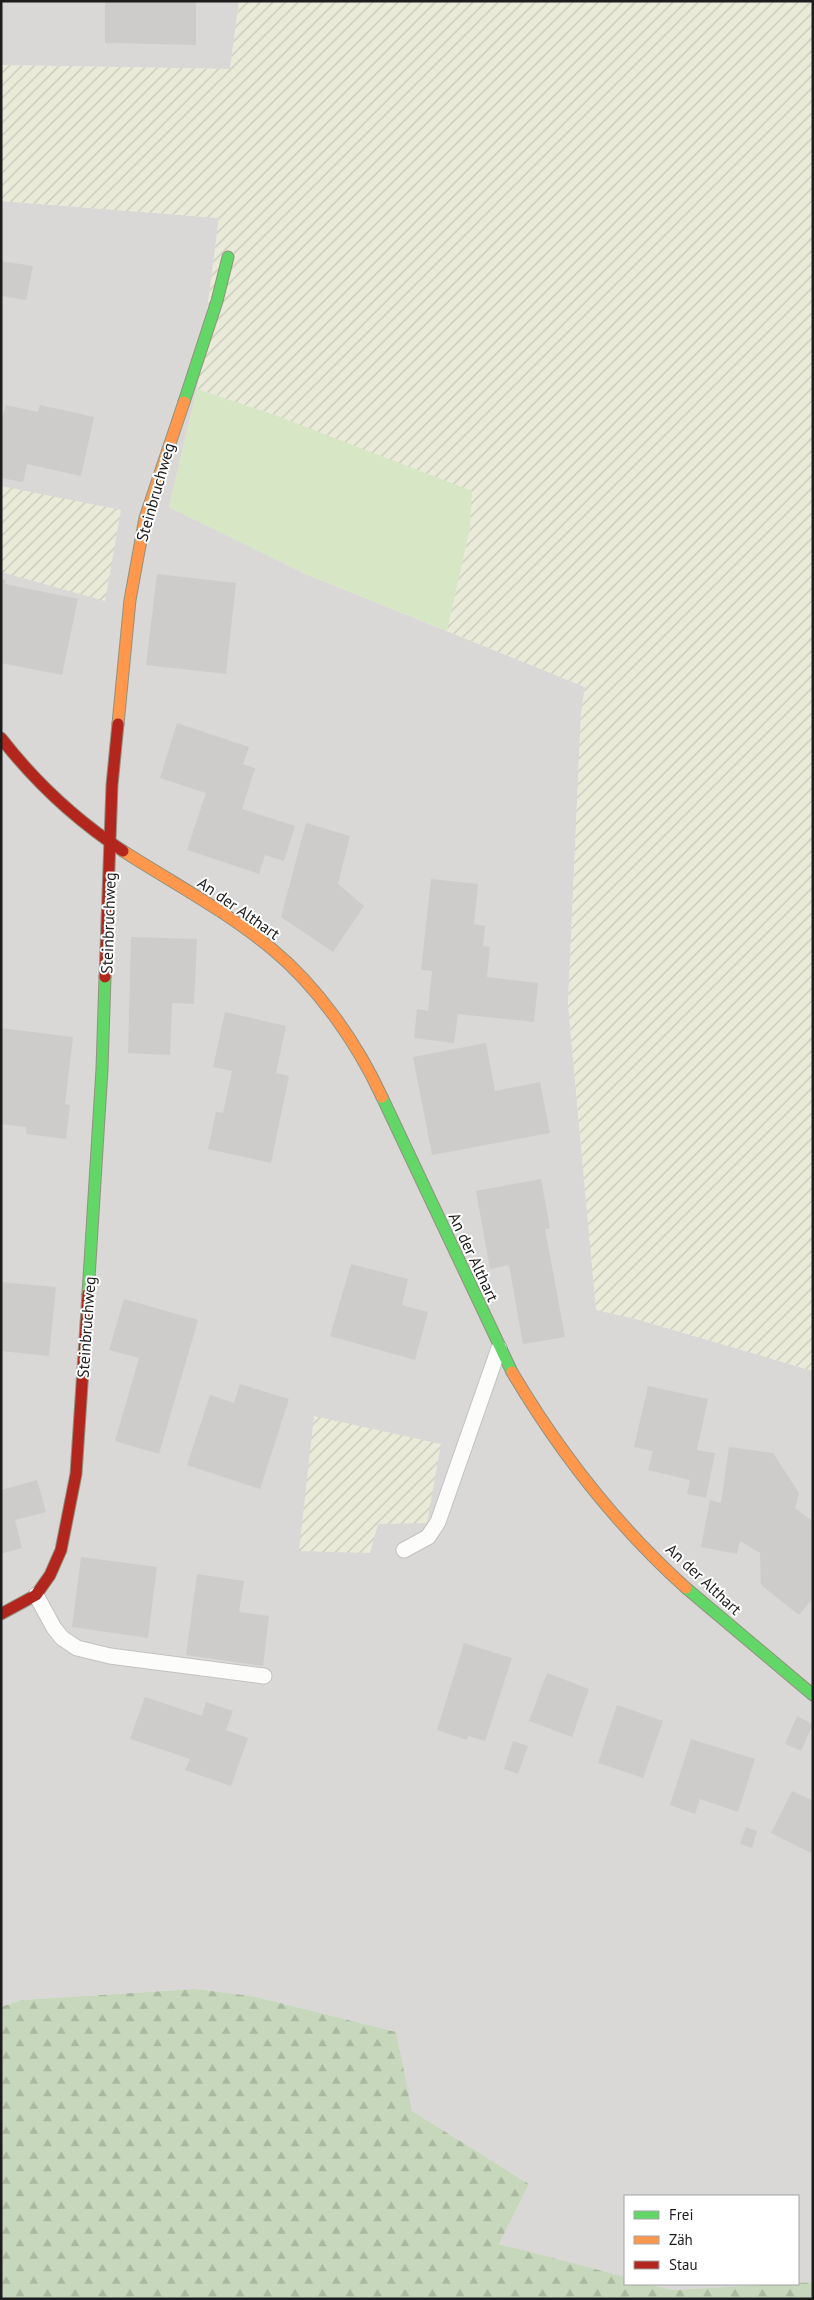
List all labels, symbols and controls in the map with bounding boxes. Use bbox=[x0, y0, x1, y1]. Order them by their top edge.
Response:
street label: Steinbruchweg bbox=[131, 440, 179, 544]
street label: Steinbruchweg bbox=[96, 872, 120, 974]
street label: An der Althart bbox=[194, 872, 284, 944]
street label: An der Althart bbox=[445, 1209, 504, 1305]
street label: Steinbruchweg bbox=[72, 1276, 100, 1378]
street label: An der Althart bbox=[662, 1539, 746, 1619]
legend bbox=[624, 2195, 799, 2285]
text: Frei bbox=[669, 2205, 694, 2224]
text: Zäh bbox=[669, 2230, 693, 2249]
text: Stau bbox=[669, 2255, 698, 2274]

